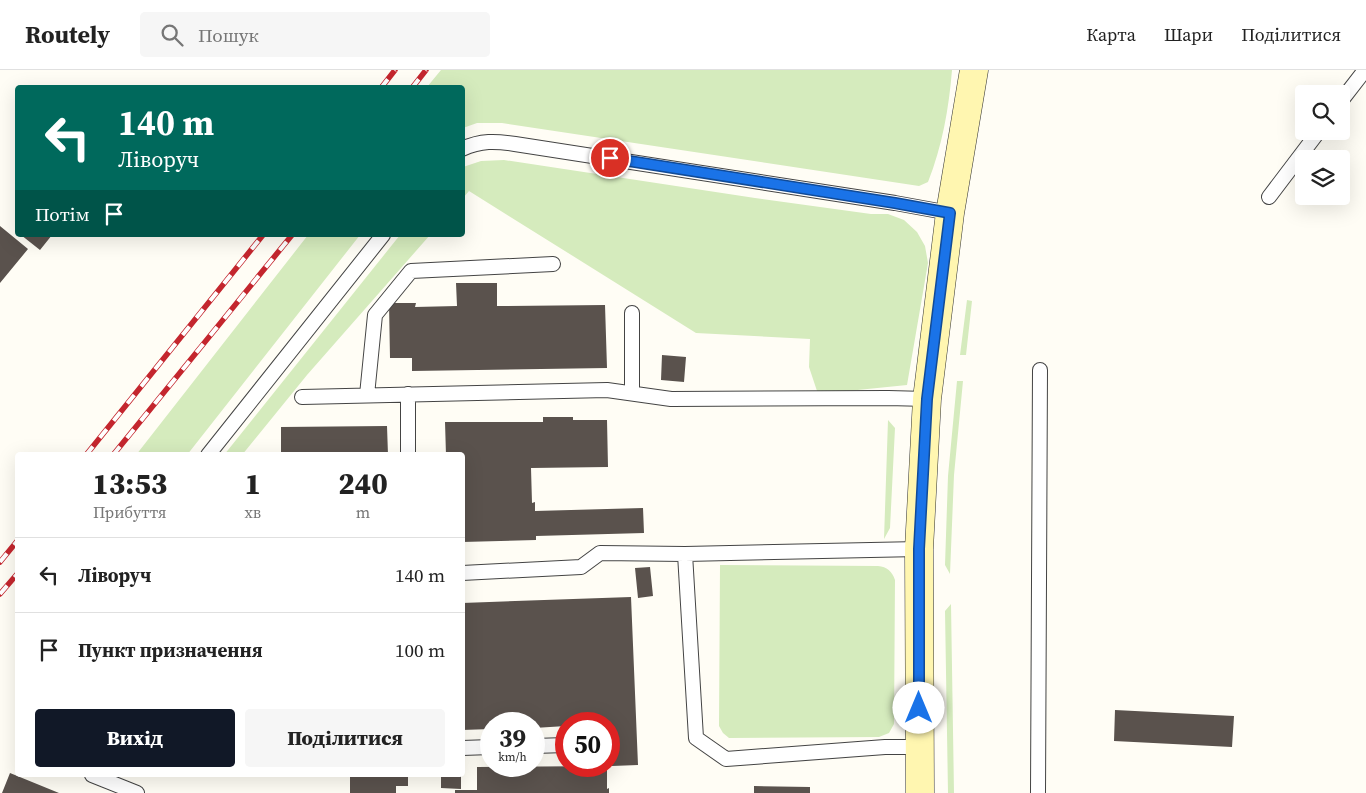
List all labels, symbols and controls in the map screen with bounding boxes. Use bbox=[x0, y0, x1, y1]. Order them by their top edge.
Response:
search box bbox=[140, 12, 490, 57]
text: Routely bbox=[25, 18, 110, 51]
icon: search bbox=[158, 21, 186, 49]
text: Пошук bbox=[198, 22, 259, 48]
text: Карта bbox=[1086, 22, 1136, 47]
text: Шари bbox=[1164, 22, 1213, 47]
text: Поділитися bbox=[1241, 22, 1341, 47]
map controls bbox=[1295, 85, 1350, 205]
button: search bbox=[1295, 85, 1350, 140]
text: 140 m bbox=[118, 99, 214, 147]
icon: left bbox=[35, 105, 100, 170]
pin bbox=[589, 137, 631, 179]
text: Ліворуч bbox=[118, 144, 199, 174]
icon: arrive bbox=[596, 144, 624, 172]
button: layers bbox=[1295, 150, 1350, 205]
icon: arrive bbox=[100, 200, 128, 228]
text: Потім bbox=[35, 201, 90, 227]
text: 13:53 bbox=[92, 463, 167, 504]
text: 1 bbox=[244, 463, 261, 504]
text: 240 bbox=[338, 463, 388, 504]
text: Прибуття bbox=[93, 501, 166, 523]
text: хв bbox=[244, 501, 261, 523]
text: m bbox=[356, 501, 370, 523]
icon: left bbox=[35, 561, 63, 589]
text: Ліворуч bbox=[78, 562, 151, 588]
text: 140 m bbox=[395, 562, 445, 588]
icon: arrive bbox=[35, 636, 63, 664]
text: Пункт призначення bbox=[78, 637, 263, 663]
text: 100 m bbox=[395, 637, 445, 663]
position arrow bbox=[892, 681, 944, 733]
button: Вихід bbox=[35, 709, 235, 767]
button: Поділитися bbox=[245, 709, 445, 767]
speed limit sign: 50 bbox=[555, 712, 620, 777]
text: 39 bbox=[499, 721, 526, 755]
text: km/h bbox=[498, 749, 527, 765]

